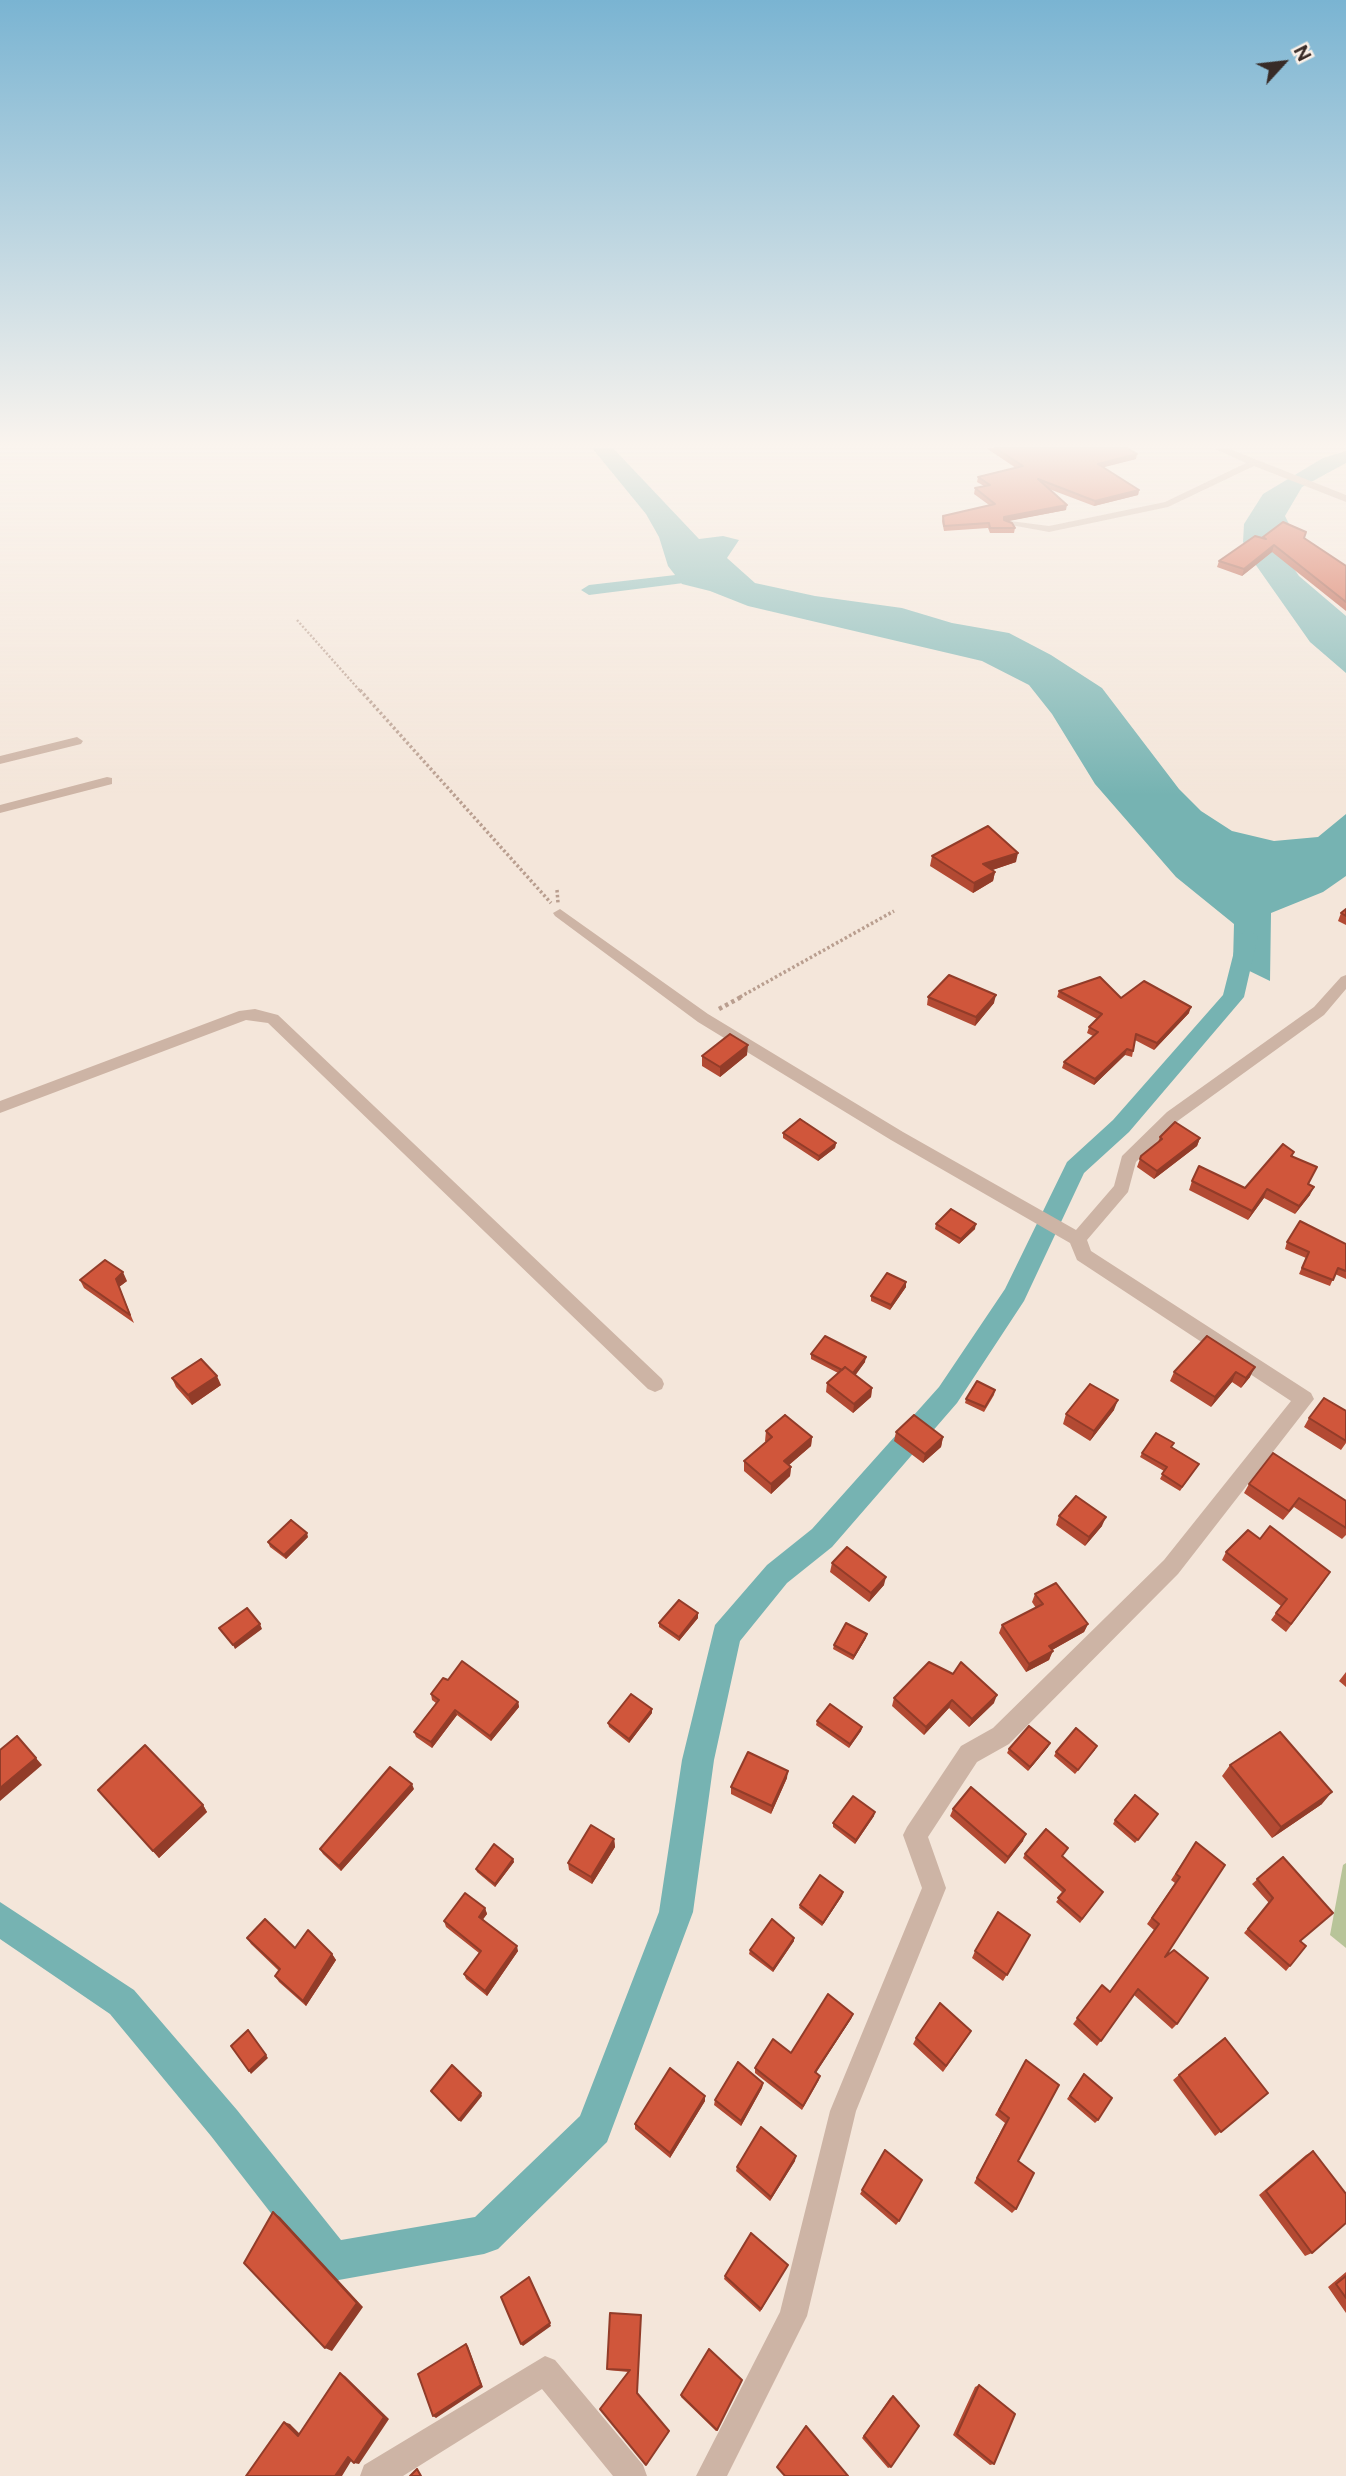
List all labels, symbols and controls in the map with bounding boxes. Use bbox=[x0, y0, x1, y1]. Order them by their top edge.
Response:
north arrow bbox=[1248, 28, 1318, 98]
text: N bbox=[1289, 41, 1316, 65]

